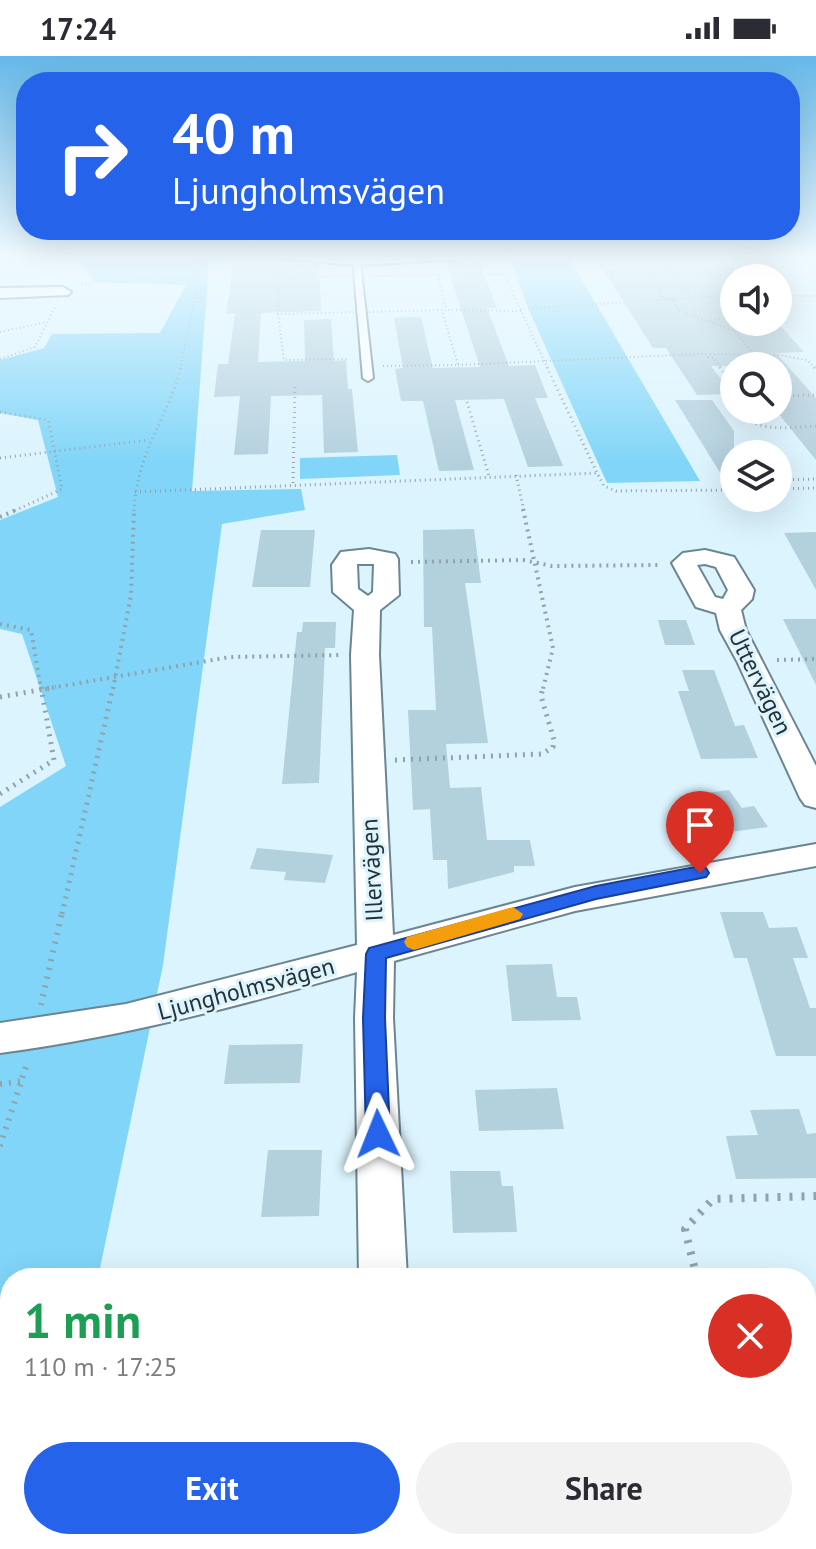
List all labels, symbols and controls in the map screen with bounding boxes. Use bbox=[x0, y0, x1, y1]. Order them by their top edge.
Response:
text: 17:24 bbox=[40, 9, 116, 48]
text: 40 m bbox=[172, 97, 295, 169]
icon: right bbox=[40, 104, 144, 208]
text: Ljungholmsvägen bbox=[172, 167, 445, 214]
map controls bbox=[720, 264, 792, 512]
button: sound bbox=[720, 264, 792, 336]
button: search bbox=[720, 352, 792, 424]
button: layers bbox=[720, 440, 792, 512]
street label: Uttervägen bbox=[722, 624, 799, 740]
pin bbox=[666, 791, 734, 873]
icon: arrive bbox=[678, 803, 722, 847]
street label: Illervägen bbox=[353, 818, 390, 922]
street label: Ljungholmsvägen bbox=[154, 950, 338, 1027]
position arrow bbox=[336, 1092, 420, 1176]
text: 1 min bbox=[24, 1289, 141, 1351]
button: close bbox=[708, 1294, 792, 1378]
text: 110 m · 17:25 bbox=[24, 1350, 178, 1383]
button: Exit bbox=[24, 1442, 400, 1534]
button: Share bbox=[416, 1442, 792, 1534]

